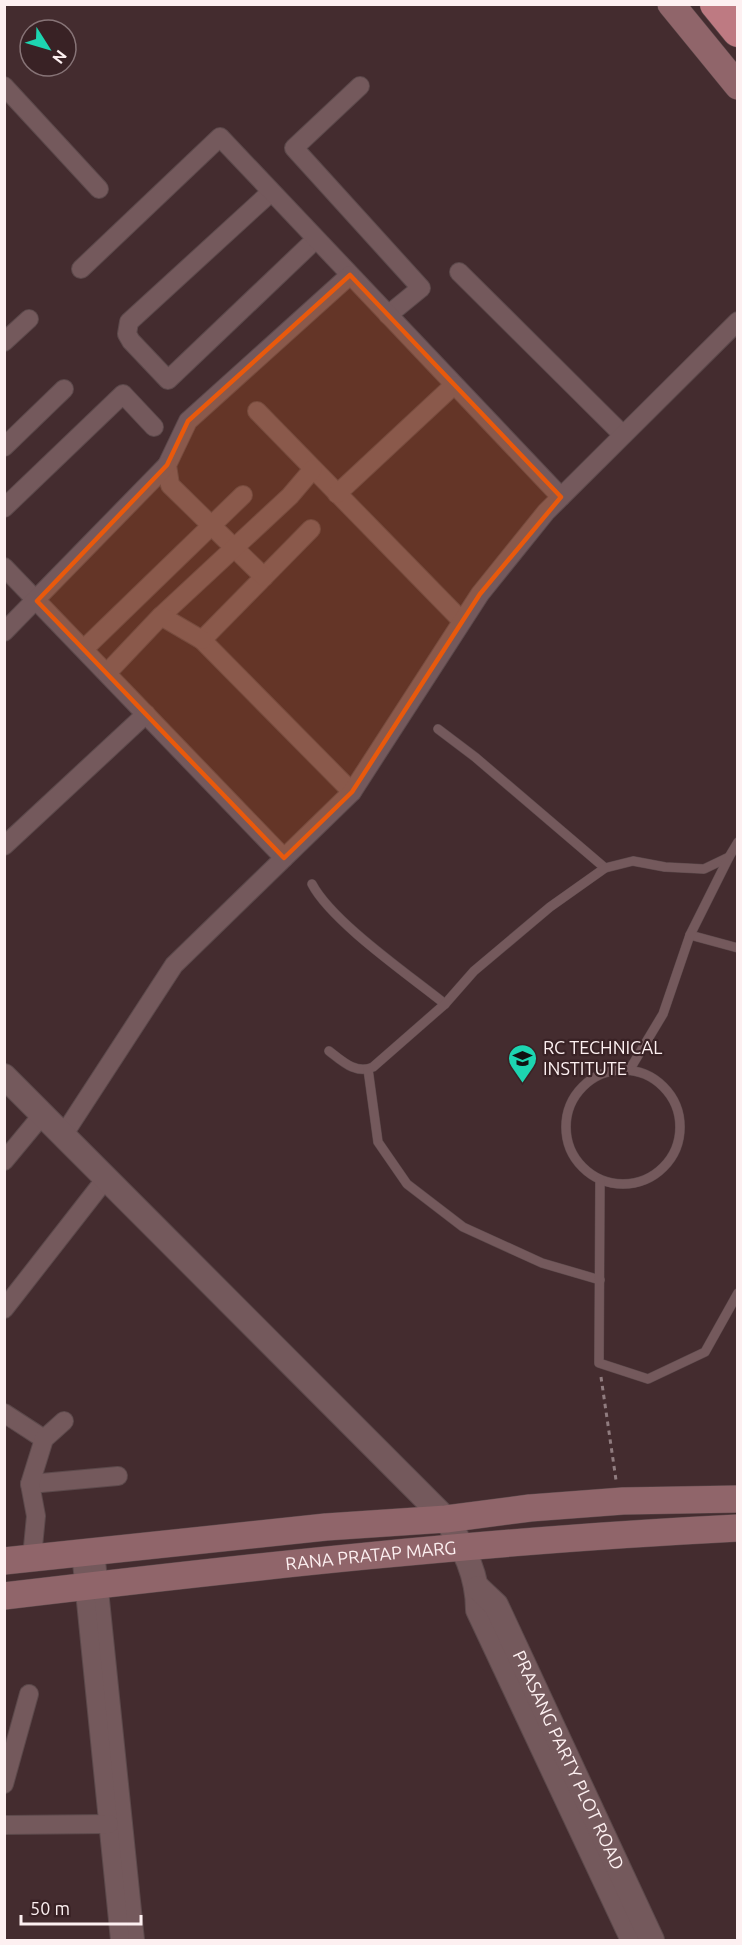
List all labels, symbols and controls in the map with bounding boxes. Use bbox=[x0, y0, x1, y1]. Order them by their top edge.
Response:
north arrow bbox=[18, 18, 78, 78]
text: N bbox=[49, 47, 71, 67]
place label: RC TECHNICAL INSTITUTE bbox=[543, 1037, 662, 1078]
school or university icon: RC TECHNICAL INSTITUTE bbox=[506, 1042, 538, 1084]
street label: RANA PRATAP MARG bbox=[284, 1537, 457, 1573]
street label: PRASANG PARTY PLOT ROAD bbox=[510, 1647, 629, 1872]
scale bar bbox=[21, 1888, 141, 1926]
text: 50 m bbox=[30, 1898, 70, 1918]

